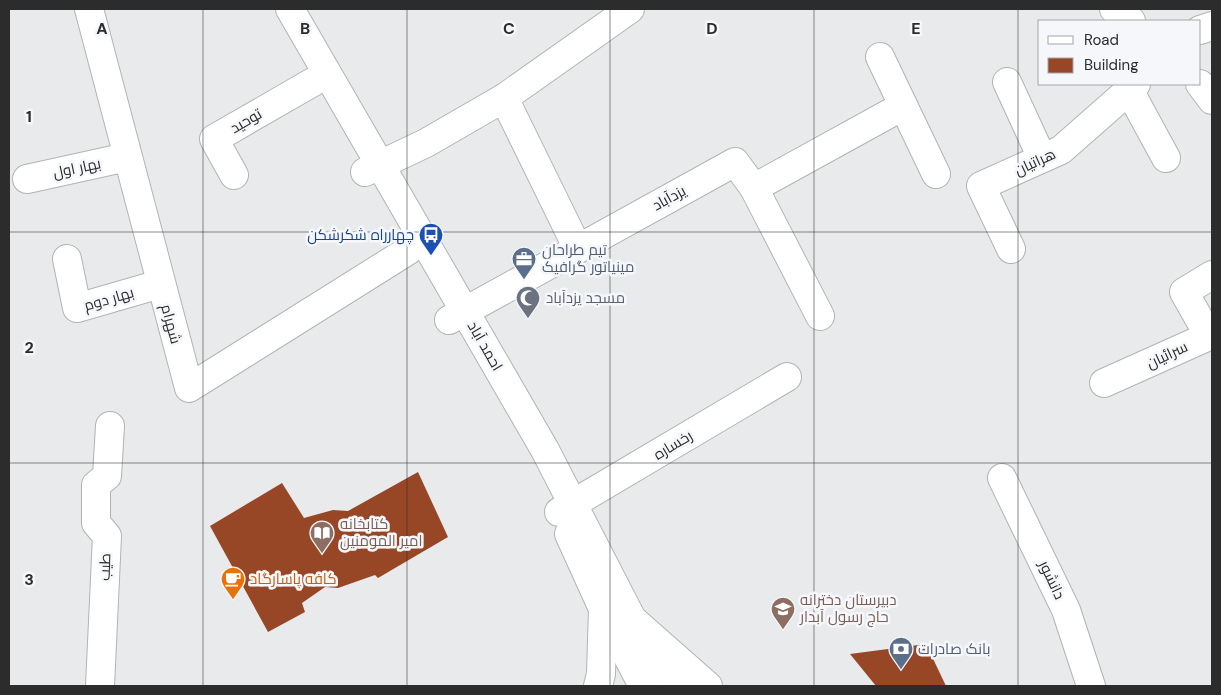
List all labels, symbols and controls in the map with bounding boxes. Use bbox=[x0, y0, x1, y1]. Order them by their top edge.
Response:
text: A bbox=[96, 18, 108, 39]
text: B bbox=[300, 18, 310, 39]
text: C bbox=[503, 18, 515, 39]
text: D bbox=[706, 18, 718, 39]
text: E bbox=[911, 18, 921, 39]
legend bbox=[1038, 20, 1201, 85]
text: Road bbox=[1084, 30, 1119, 50]
text: Building bbox=[1084, 55, 1139, 75]
street label: توحید bbox=[227, 104, 265, 138]
text: 1 bbox=[26, 106, 32, 127]
street label: هراتیان bbox=[1011, 144, 1059, 180]
street label: بهار اول bbox=[51, 153, 103, 183]
street label: یزدآباد bbox=[649, 181, 689, 215]
bus stop icon: چهارراه شکرشکن bbox=[418, 222, 444, 256]
place label: چهارراه شکرشکن bbox=[307, 225, 414, 245]
place label: تیم طراحان مینیاتور گرافیک bbox=[542, 240, 634, 277]
office icon: تیم طراحان مینیاتور گرافیک bbox=[511, 246, 537, 280]
street label: بهار دوم bbox=[82, 282, 136, 316]
mosque icon: مسجد یزدآباد bbox=[515, 285, 541, 319]
place label: مسجد یزدآباد bbox=[546, 288, 625, 308]
street label: شهرام bbox=[156, 302, 186, 346]
street label: احمد آباد bbox=[463, 318, 507, 374]
text: 2 bbox=[24, 337, 34, 358]
street label: سرائیان bbox=[1143, 337, 1191, 373]
street label: رخساره bbox=[650, 426, 696, 464]
place label: کتابخانه امیر المومنین bbox=[340, 514, 422, 551]
library icon: کتابخانه امیر المومنین bbox=[309, 520, 335, 554]
street label: طیب bbox=[95, 553, 115, 581]
street label: دانشور bbox=[1034, 556, 1070, 603]
cafe icon: کافه پاسارگاد bbox=[220, 566, 246, 600]
text: 3 bbox=[24, 569, 34, 590]
place label: کافه پاسارگاد bbox=[250, 569, 337, 589]
place label: دبیرستان دخترانه حاج رسول آبدار bbox=[799, 590, 897, 628]
school or university icon: دبیرستان دخترانه حاج رسول آبدار bbox=[770, 596, 796, 630]
bank icon: بانک صادرات bbox=[888, 636, 914, 670]
place label: بانک صادرات bbox=[918, 639, 990, 659]

